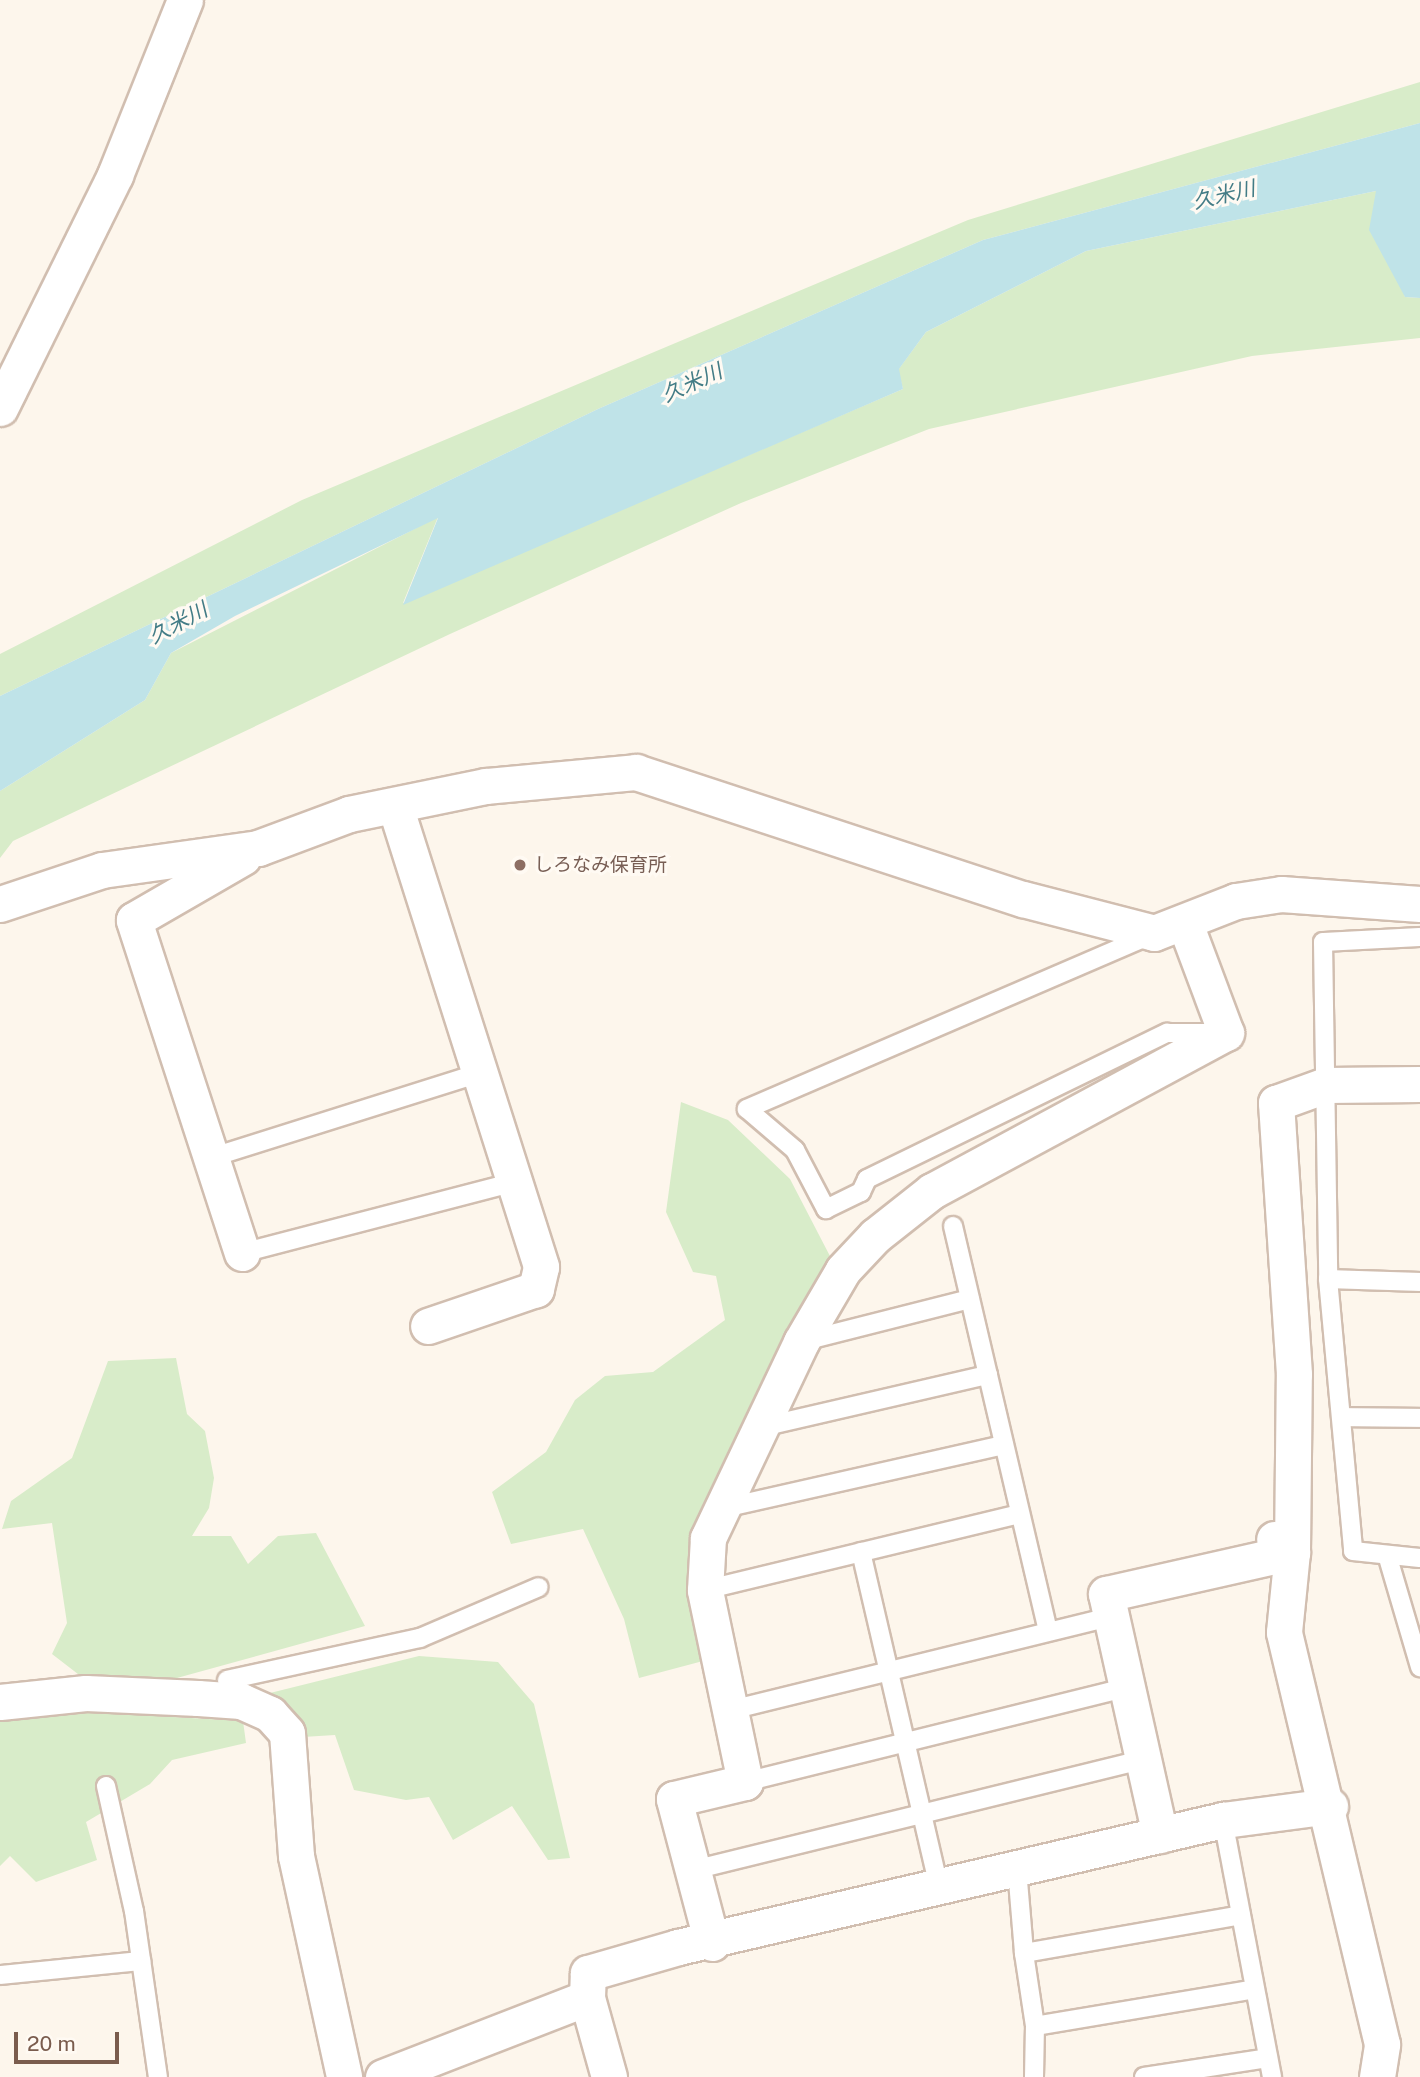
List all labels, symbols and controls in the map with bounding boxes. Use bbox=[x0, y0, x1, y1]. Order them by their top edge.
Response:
water label: 久米川 bbox=[1190, 176, 1258, 214]
water label: 久米川 bbox=[658, 359, 726, 407]
water label: 久米川 bbox=[144, 597, 212, 649]
place label: しろなみ保育所 bbox=[534, 854, 667, 876]
marker: しろなみ保育所 bbox=[512, 857, 528, 873]
scale bar bbox=[18, 2018, 122, 2062]
text: 20 m bbox=[27, 2031, 76, 2056]

